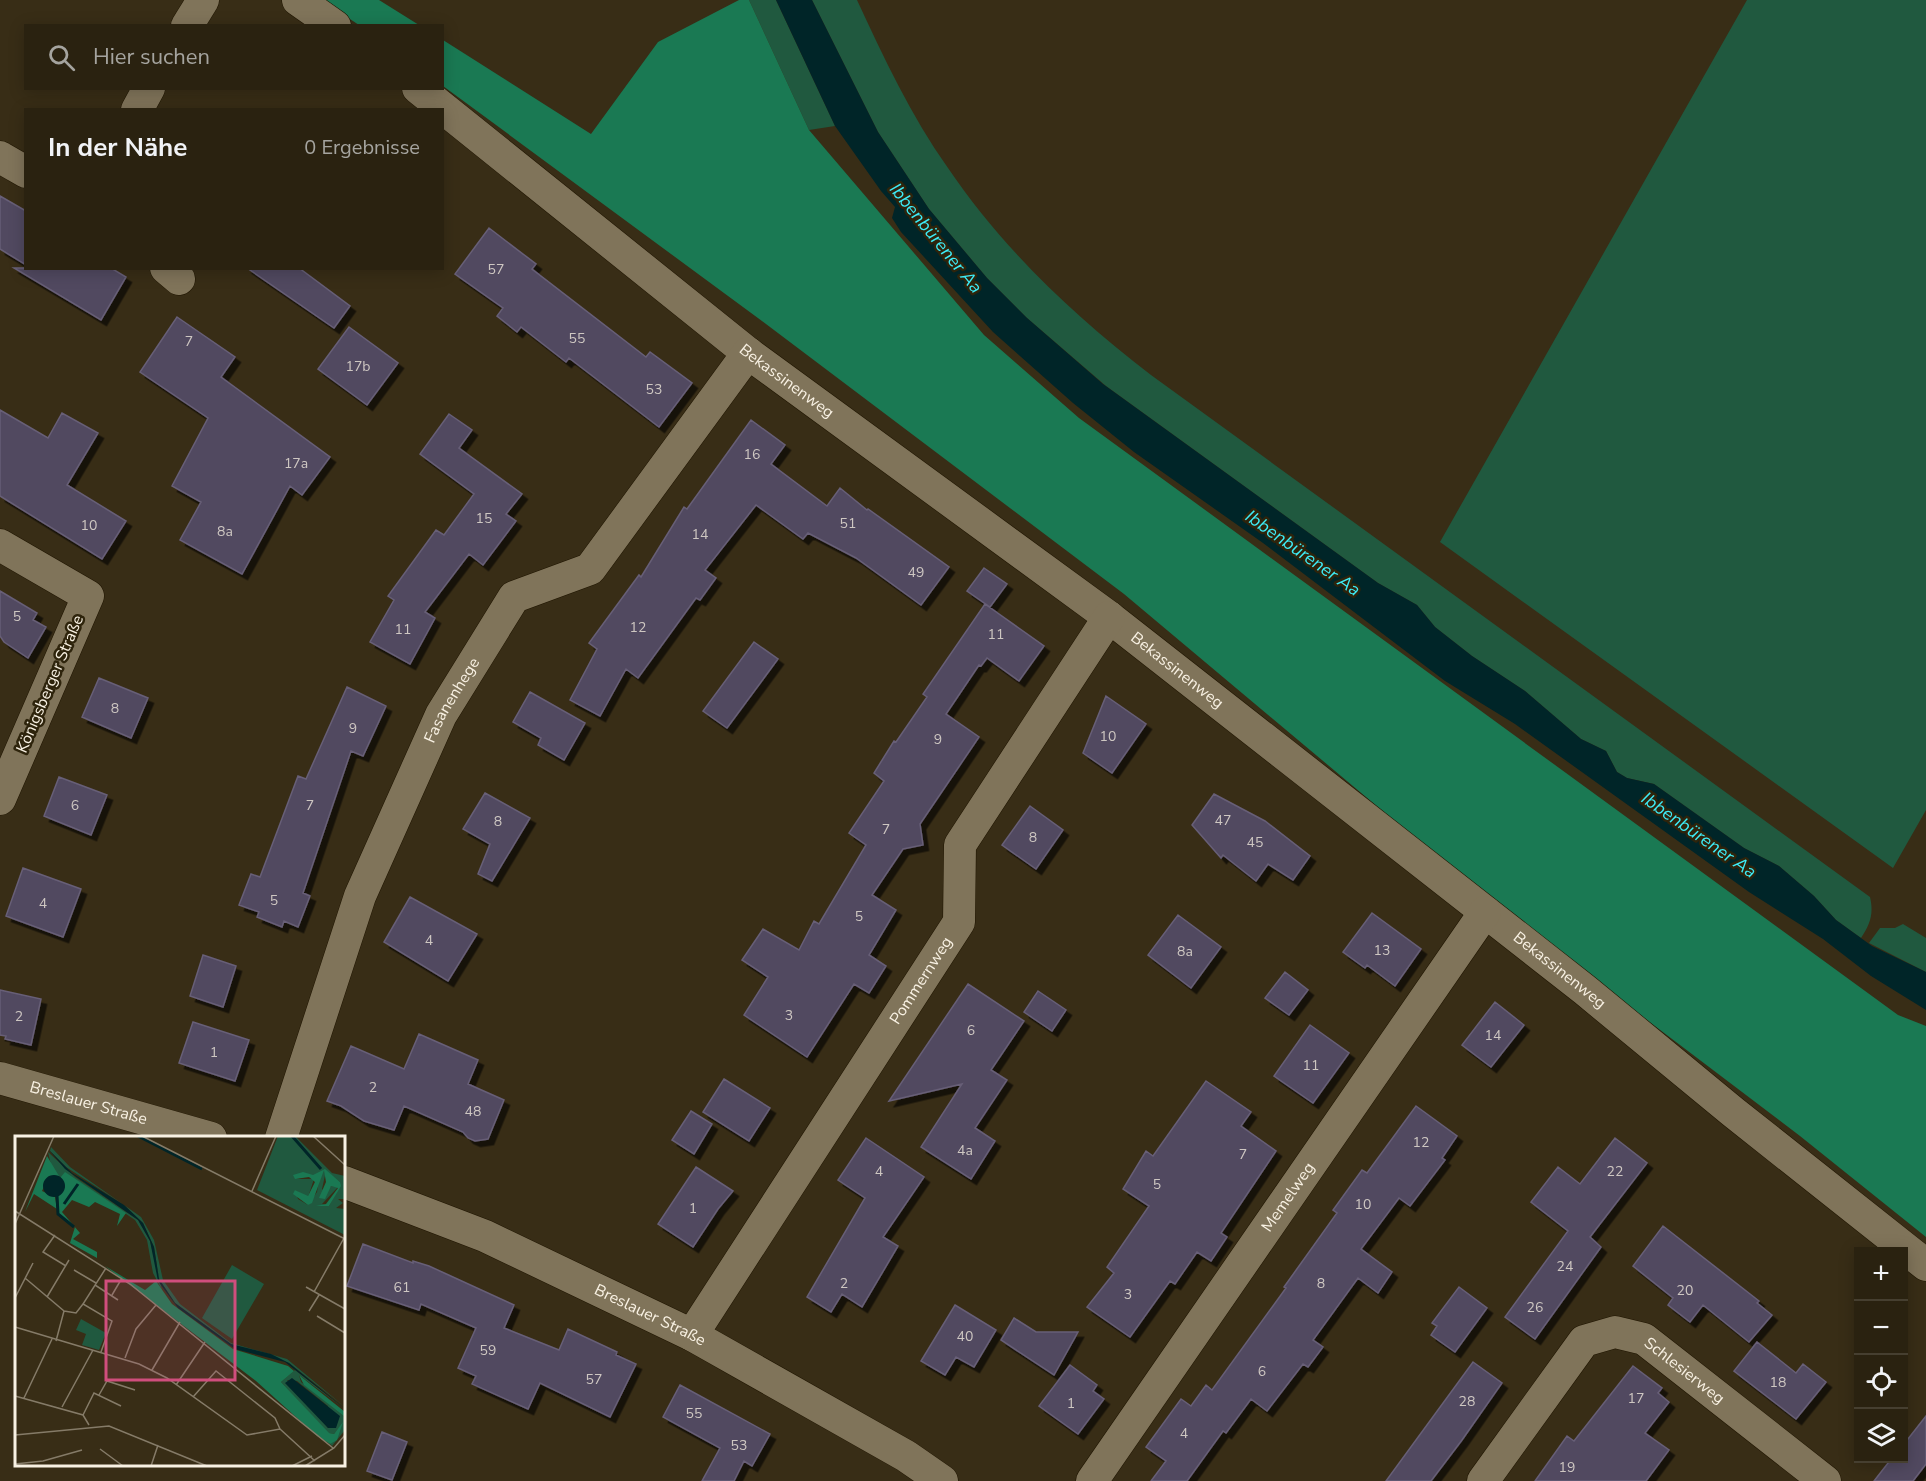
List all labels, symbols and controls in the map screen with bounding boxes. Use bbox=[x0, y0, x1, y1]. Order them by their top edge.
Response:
search box bbox=[24, 24, 444, 90]
icon: search bbox=[45, 41, 78, 74]
text: Hier suchen bbox=[93, 42, 210, 72]
text: In der Nähe bbox=[48, 130, 187, 165]
text: 0 Ergebnisse bbox=[304, 134, 420, 161]
water label: Ibbenbürener Aa bbox=[884, 178, 988, 298]
house number: 57 bbox=[488, 260, 504, 279]
house number: 55 bbox=[569, 329, 585, 348]
house number: 7 bbox=[185, 332, 193, 351]
street label: Bekassinenweg bbox=[734, 339, 839, 423]
house number: 17b bbox=[346, 357, 370, 376]
house number: 53 bbox=[646, 380, 662, 399]
house number: 16 bbox=[744, 445, 760, 464]
house number: 17a bbox=[284, 454, 308, 473]
water label: Ibbenbürener Aa bbox=[1241, 504, 1365, 602]
house number: 15 bbox=[476, 509, 492, 528]
house number: 51 bbox=[840, 514, 856, 533]
house number: 10 bbox=[81, 516, 97, 535]
house number: 8a bbox=[217, 522, 233, 541]
house number: 14 bbox=[692, 525, 708, 544]
house number: 49 bbox=[908, 563, 924, 582]
house number: 5 bbox=[13, 607, 21, 626]
street label: Königsberger Straße bbox=[11, 612, 89, 756]
house number: 12 bbox=[630, 618, 646, 637]
house number: 11 bbox=[395, 620, 411, 639]
house number: 11 bbox=[988, 625, 1004, 644]
street label: Bekassinenweg bbox=[1126, 627, 1228, 714]
street label: Fasanenhege bbox=[419, 653, 485, 746]
house number: 8 bbox=[111, 699, 119, 718]
house number: 9 bbox=[349, 719, 357, 738]
house number: 10 bbox=[1100, 727, 1116, 746]
house number: 9 bbox=[934, 730, 942, 749]
water label: Ibbenbürener Aa bbox=[1637, 786, 1761, 884]
house number: 6 bbox=[71, 796, 79, 815]
house number: 7 bbox=[306, 796, 314, 815]
house number: 47 bbox=[1215, 811, 1231, 830]
house number: 8 bbox=[494, 812, 502, 831]
house number: 7 bbox=[882, 820, 890, 839]
house number: 8 bbox=[1029, 828, 1037, 847]
house number: 45 bbox=[1247, 833, 1263, 852]
house number: 5 bbox=[270, 891, 278, 910]
house number: 4 bbox=[39, 894, 47, 913]
house number: 5 bbox=[855, 907, 863, 926]
street label: Bekassinenweg bbox=[1508, 927, 1611, 1014]
house number: 4 bbox=[425, 931, 433, 950]
street label: Pommernweg bbox=[885, 932, 958, 1029]
house number: 13 bbox=[1374, 941, 1390, 960]
house number: 8a bbox=[1177, 942, 1193, 961]
house number: 3 bbox=[785, 1006, 793, 1025]
house number: 2 bbox=[15, 1007, 23, 1026]
house number: 6 bbox=[967, 1021, 975, 1040]
house number: 14 bbox=[1485, 1026, 1501, 1045]
house number: 1 bbox=[210, 1043, 218, 1062]
house number: 11 bbox=[1303, 1056, 1319, 1075]
street label: Breslauer Straße bbox=[27, 1076, 150, 1130]
house number: 2 bbox=[369, 1078, 377, 1097]
house number: 48 bbox=[465, 1102, 481, 1121]
house number: 12 bbox=[1413, 1133, 1429, 1152]
inset map bbox=[15, 1136, 345, 1466]
house number: 4a bbox=[957, 1141, 973, 1160]
house number: 7 bbox=[1239, 1145, 1247, 1164]
street label: Memelweg bbox=[1256, 1158, 1320, 1236]
house number: 4 bbox=[875, 1162, 883, 1181]
house number: 22 bbox=[1607, 1162, 1623, 1181]
house number: 5 bbox=[1153, 1175, 1161, 1194]
house number: 10 bbox=[1355, 1195, 1371, 1214]
house number: 1 bbox=[689, 1199, 697, 1218]
map controls bbox=[1854, 1247, 1908, 1463]
button: + bbox=[1854, 1247, 1908, 1301]
house number: 24 bbox=[1557, 1257, 1573, 1276]
house number: 2 bbox=[840, 1274, 848, 1293]
house number: 8 bbox=[1317, 1274, 1325, 1293]
house number: 61 bbox=[394, 1278, 410, 1297]
street label: Breslauer Straße bbox=[591, 1279, 710, 1352]
house number: 20 bbox=[1677, 1281, 1693, 1300]
house number: 3 bbox=[1124, 1285, 1132, 1304]
house number: 26 bbox=[1527, 1298, 1543, 1317]
button: − bbox=[1854, 1301, 1908, 1355]
house number: 40 bbox=[957, 1327, 973, 1346]
street label: Schlesierweg bbox=[1639, 1332, 1729, 1409]
house number: 59 bbox=[480, 1341, 496, 1360]
button: locate bbox=[1854, 1355, 1908, 1409]
house number: 6 bbox=[1258, 1362, 1266, 1381]
house number: 57 bbox=[586, 1370, 602, 1389]
house number: 18 bbox=[1770, 1373, 1786, 1392]
house number: 17 bbox=[1628, 1389, 1644, 1408]
house number: 28 bbox=[1459, 1392, 1475, 1411]
house number: 1 bbox=[1067, 1394, 1075, 1413]
house number: 55 bbox=[686, 1404, 702, 1423]
button: layers bbox=[1854, 1409, 1908, 1463]
house number: 4 bbox=[1180, 1424, 1188, 1443]
house number: 53 bbox=[731, 1436, 747, 1455]
house number: 19 bbox=[1559, 1458, 1575, 1477]

